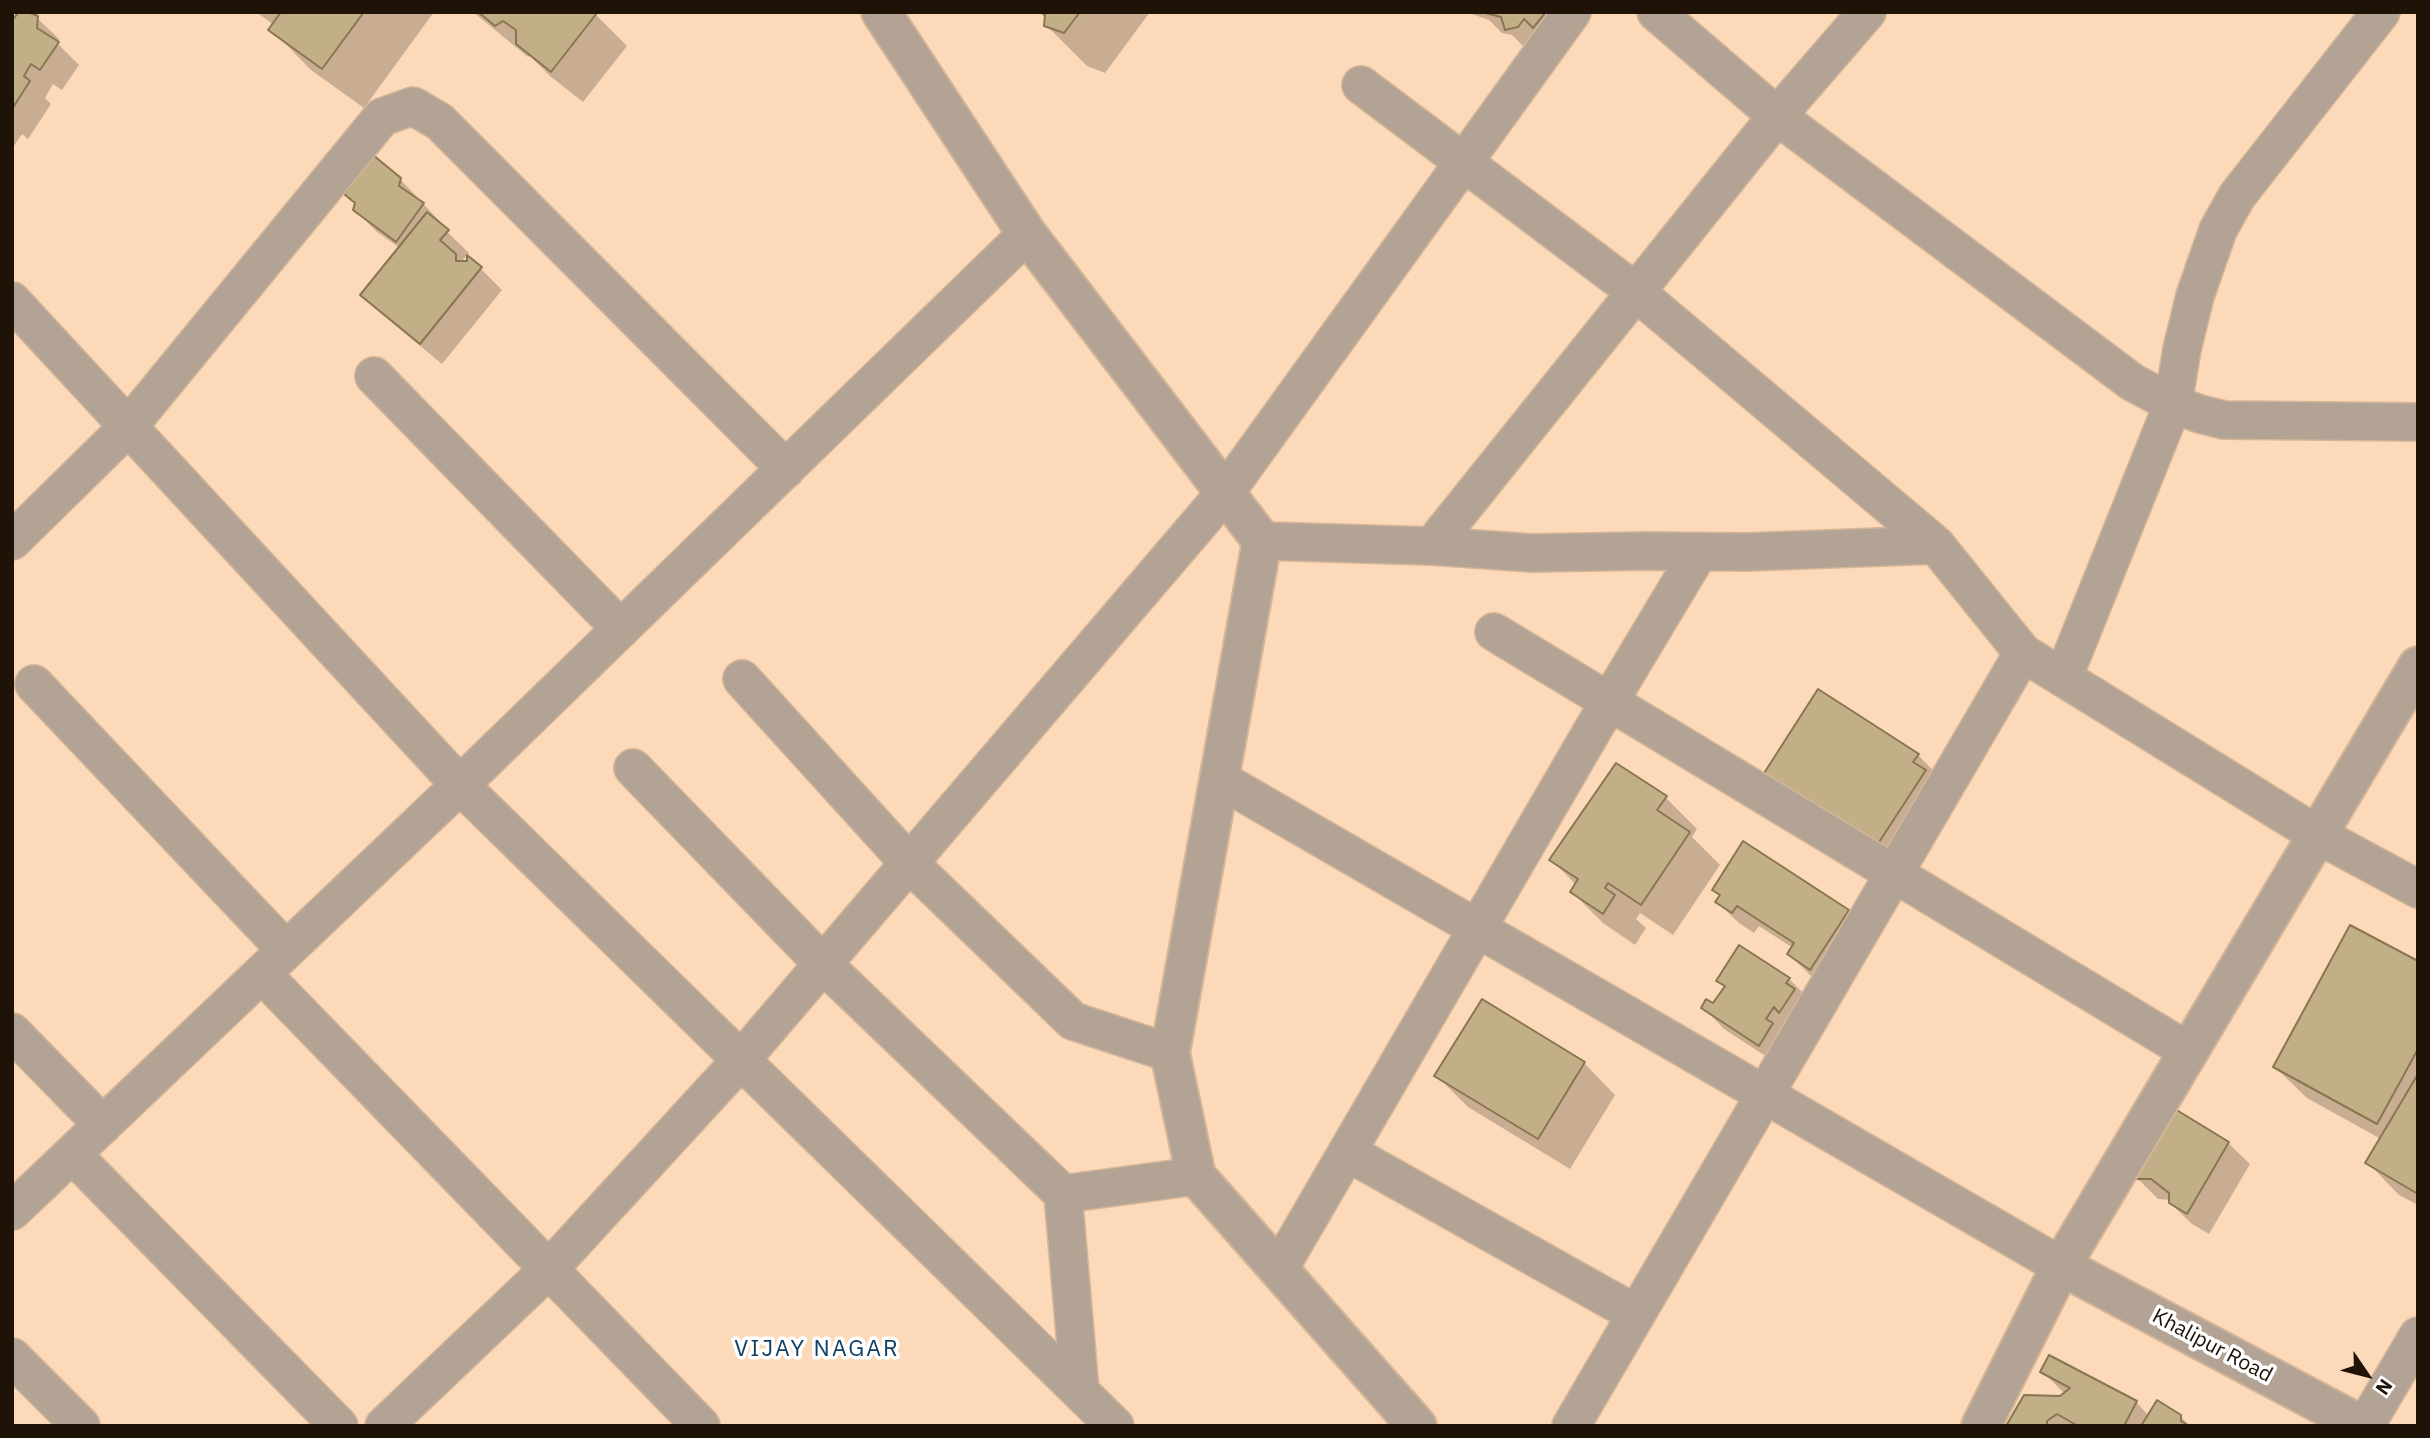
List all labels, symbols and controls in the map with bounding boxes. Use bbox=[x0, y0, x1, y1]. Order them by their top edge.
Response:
street label: Khalipur Road bbox=[2148, 1304, 2276, 1388]
district label: VIJAY NAGAR bbox=[736, 1335, 898, 1363]
north arrow bbox=[2332, 1340, 2402, 1410]
text: N bbox=[2370, 1375, 2398, 1400]

